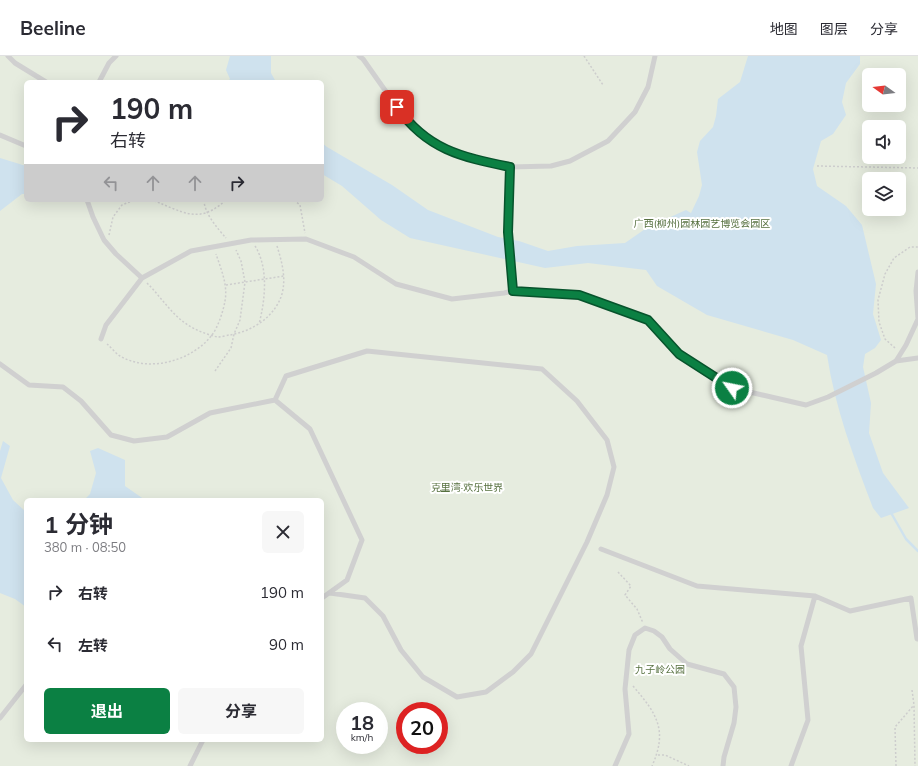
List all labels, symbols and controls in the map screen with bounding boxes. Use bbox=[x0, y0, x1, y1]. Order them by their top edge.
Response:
text: Beeline bbox=[20, 16, 86, 40]
text: 地图 bbox=[770, 20, 798, 38]
text: 图层 bbox=[820, 20, 848, 38]
text: 分享 bbox=[870, 20, 898, 38]
north arrow bbox=[862, 68, 906, 112]
map controls bbox=[862, 68, 906, 216]
pin bbox=[380, 90, 414, 124]
text: 190 m bbox=[110, 91, 193, 126]
icon: right bbox=[44, 96, 96, 148]
icon: arrive bbox=[386, 96, 408, 118]
button: sound bbox=[862, 120, 906, 164]
text: 右转 bbox=[110, 129, 146, 152]
icon: left bbox=[100, 172, 122, 194]
icon: ahead bbox=[142, 172, 164, 194]
icon: ahead bbox=[184, 172, 206, 194]
icon: right bbox=[226, 172, 248, 194]
button: layers bbox=[862, 172, 906, 216]
park label: 广西(柳州)园林园艺博览会园区 bbox=[634, 217, 770, 230]
position arrow bbox=[711, 367, 753, 409]
park label: 克里湾·欢乐世界 bbox=[431, 481, 503, 494]
text: 1 分钟 bbox=[44, 509, 113, 539]
button: close bbox=[262, 511, 304, 553]
text: 380 m · 08:50 bbox=[44, 539, 126, 555]
icon: right bbox=[44, 581, 66, 603]
text: 190 m bbox=[260, 583, 304, 602]
text: 右转 bbox=[78, 584, 108, 603]
icon: left bbox=[44, 633, 66, 655]
text: 90 m bbox=[269, 635, 304, 654]
text: 左转 bbox=[78, 636, 108, 655]
park label: 九子岭公园 bbox=[635, 663, 685, 676]
button: 退出 bbox=[44, 688, 170, 734]
button: 分享 bbox=[178, 688, 304, 734]
speed limit sign: 20 bbox=[396, 702, 448, 754]
text: 18 bbox=[350, 710, 374, 735]
text: km/h bbox=[351, 731, 373, 744]

